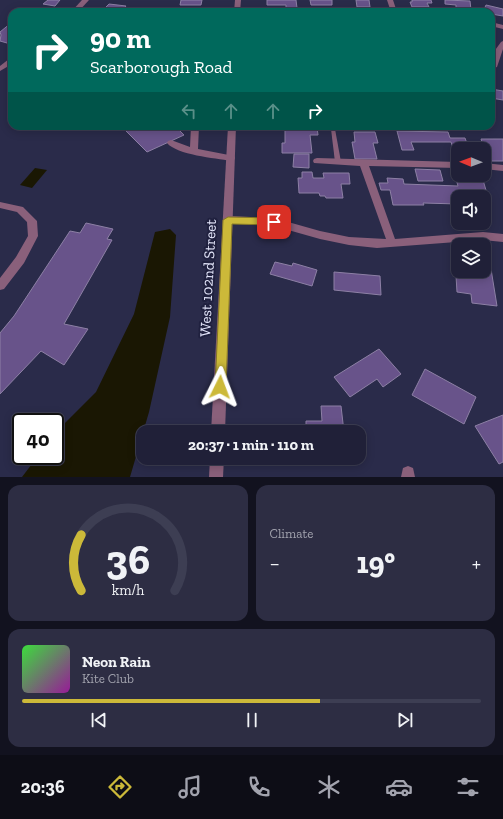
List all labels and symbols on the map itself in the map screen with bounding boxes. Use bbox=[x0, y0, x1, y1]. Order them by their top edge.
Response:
north arrow bbox=[451, 142, 491, 182]
pin bbox=[257, 205, 291, 239]
street label: West 102nd Street bbox=[196, 218, 220, 337]
position arrow bbox=[199, 366, 241, 408]
speed limit sign: 40 bbox=[12, 413, 64, 465]

